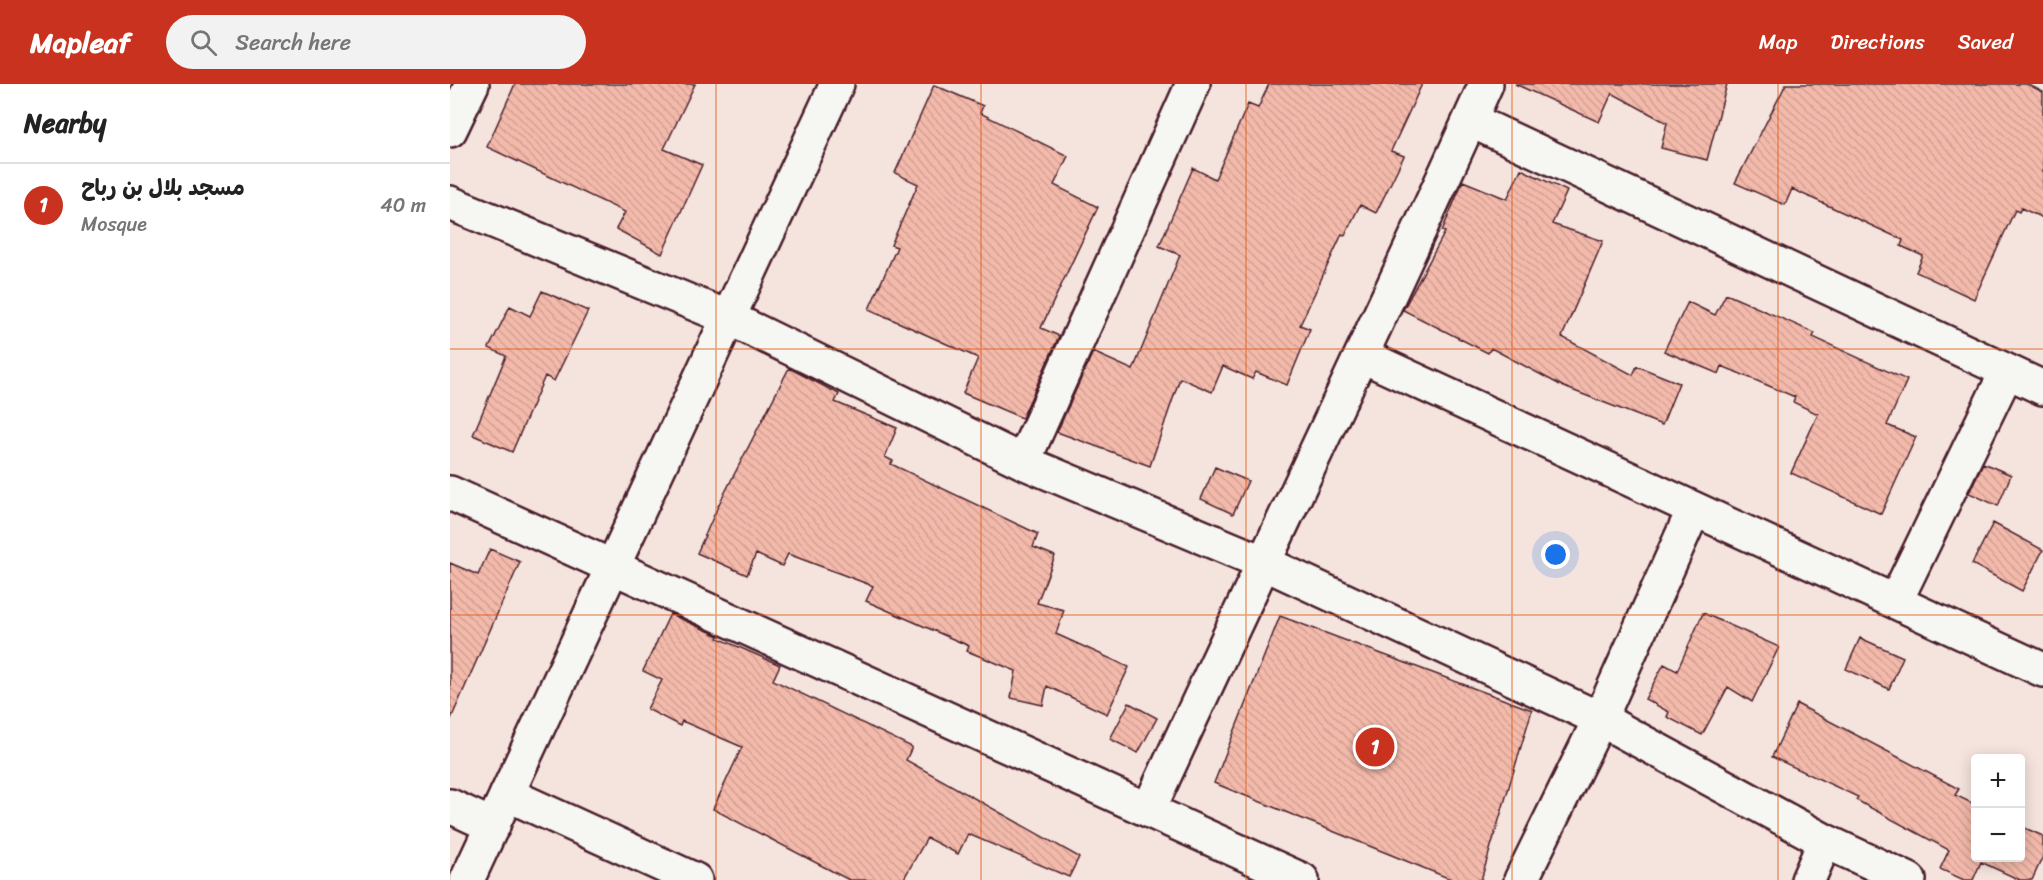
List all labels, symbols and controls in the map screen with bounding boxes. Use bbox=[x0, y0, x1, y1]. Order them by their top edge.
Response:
search box bbox=[166, 15, 586, 69]
text: Mapleaf bbox=[30, 18, 130, 67]
text: Search here bbox=[235, 23, 351, 62]
text: Map bbox=[1759, 23, 1797, 61]
text: Directions bbox=[1830, 23, 1925, 61]
text: Saved bbox=[1958, 23, 2013, 61]
icon: search bbox=[187, 26, 220, 59]
text: Nearby bbox=[24, 100, 106, 146]
text: مسجد بلال بن رباح bbox=[81, 168, 245, 207]
text: 1 bbox=[39, 188, 48, 223]
text: 40 m bbox=[380, 188, 426, 223]
text: Mosque bbox=[81, 207, 147, 242]
your location bbox=[1541, 540, 1570, 569]
pin: 1 bbox=[1356, 724, 1394, 770]
map controls bbox=[1971, 754, 2025, 862]
button: + bbox=[1971, 754, 2025, 808]
button: − bbox=[1971, 808, 2025, 862]

